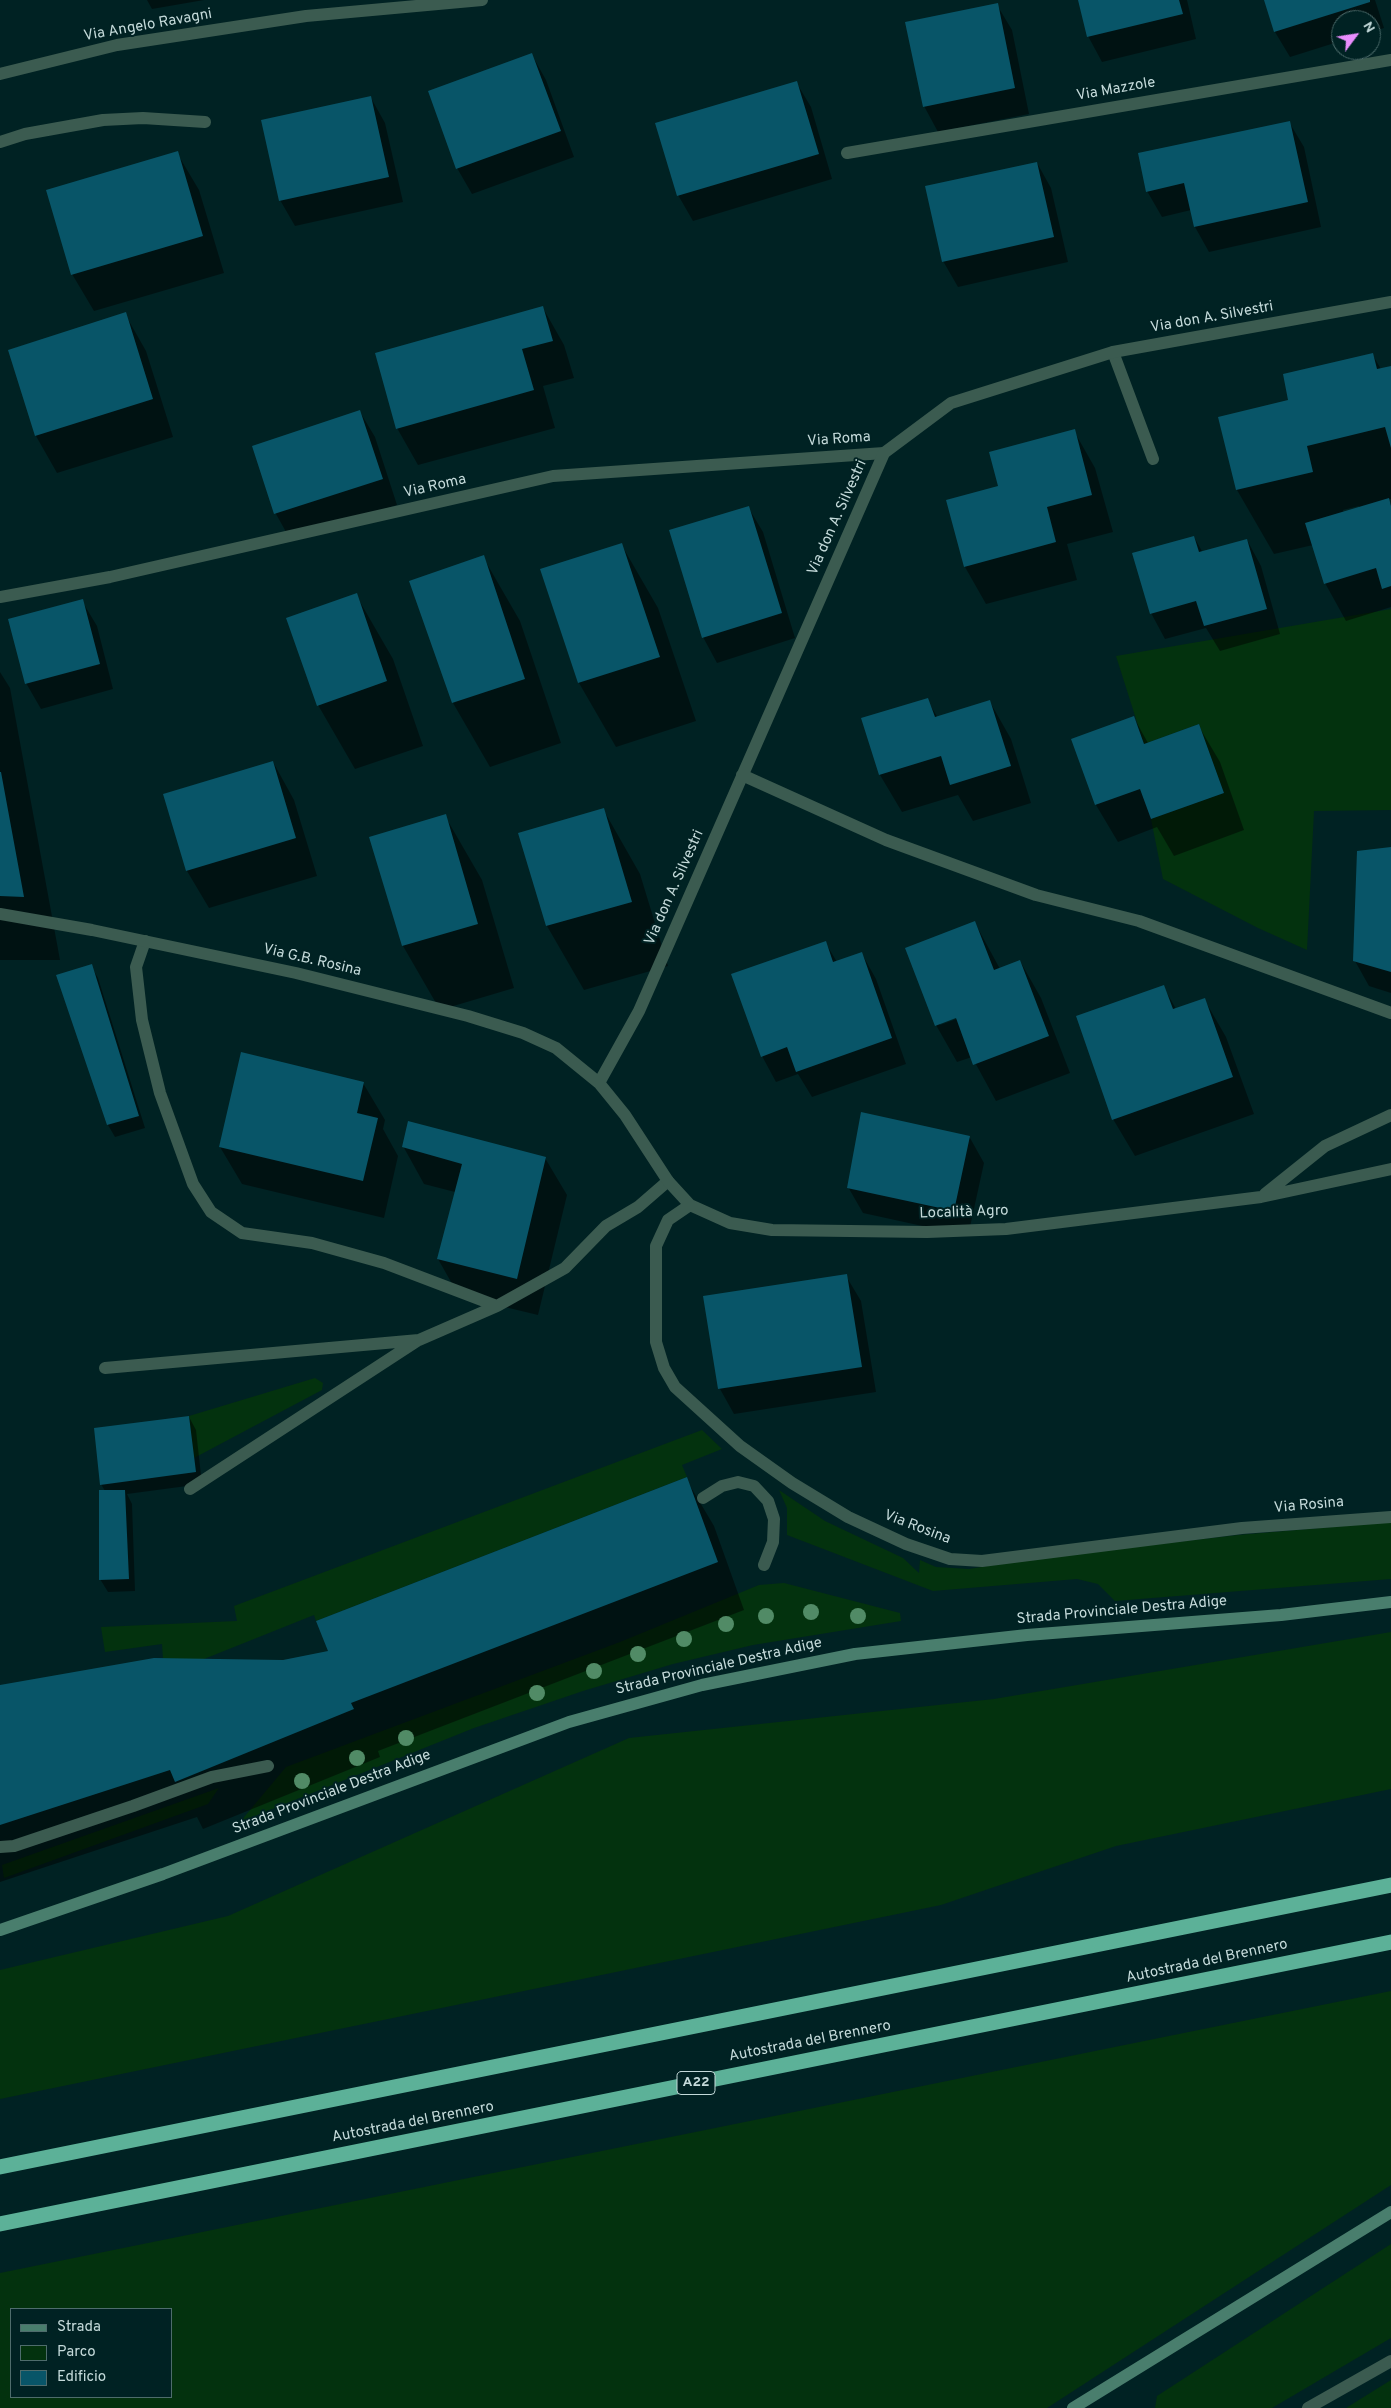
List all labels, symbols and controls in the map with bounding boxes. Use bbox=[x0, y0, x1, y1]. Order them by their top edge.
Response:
street label: Via Angelo Ravagni bbox=[82, 6, 214, 46]
north arrow bbox=[1331, 10, 1381, 60]
text: N bbox=[1359, 19, 1378, 36]
street label: Via Mazzole bbox=[1075, 74, 1157, 106]
street label: Via don A. Silvestri bbox=[1149, 298, 1275, 338]
street label: Via Roma bbox=[807, 429, 871, 451]
street label: Via don A. Silvestri bbox=[804, 457, 872, 579]
street label: Via Roma bbox=[402, 471, 468, 503]
street label: Via don A. Silvestri bbox=[641, 827, 709, 949]
street label: Via G.B. Rosina bbox=[261, 941, 363, 981]
street label: Località Agro bbox=[919, 1202, 1009, 1224]
street label: Via Rosina bbox=[1273, 1494, 1345, 1518]
street label: Via Rosina bbox=[881, 1507, 953, 1549]
street label: Strada Provinciale Destra Adige bbox=[1016, 1593, 1228, 1629]
street label: Strada Provinciale Destra Adige bbox=[614, 1634, 824, 1700]
street label: Strada Provinciale Destra Adige bbox=[230, 1747, 434, 1839]
street label: Autostrada del Brennero bbox=[1125, 1936, 1289, 1988]
street label: Autostrada del Brennero bbox=[727, 2017, 893, 2067]
road number: A22 bbox=[677, 2072, 715, 2094]
street label: Autostrada del Brennero bbox=[330, 2098, 496, 2148]
legend bbox=[10, 2308, 172, 2398]
text: Strada bbox=[57, 2318, 101, 2337]
text: Parco bbox=[57, 2343, 96, 2362]
text: Edificio bbox=[57, 2368, 106, 2387]

